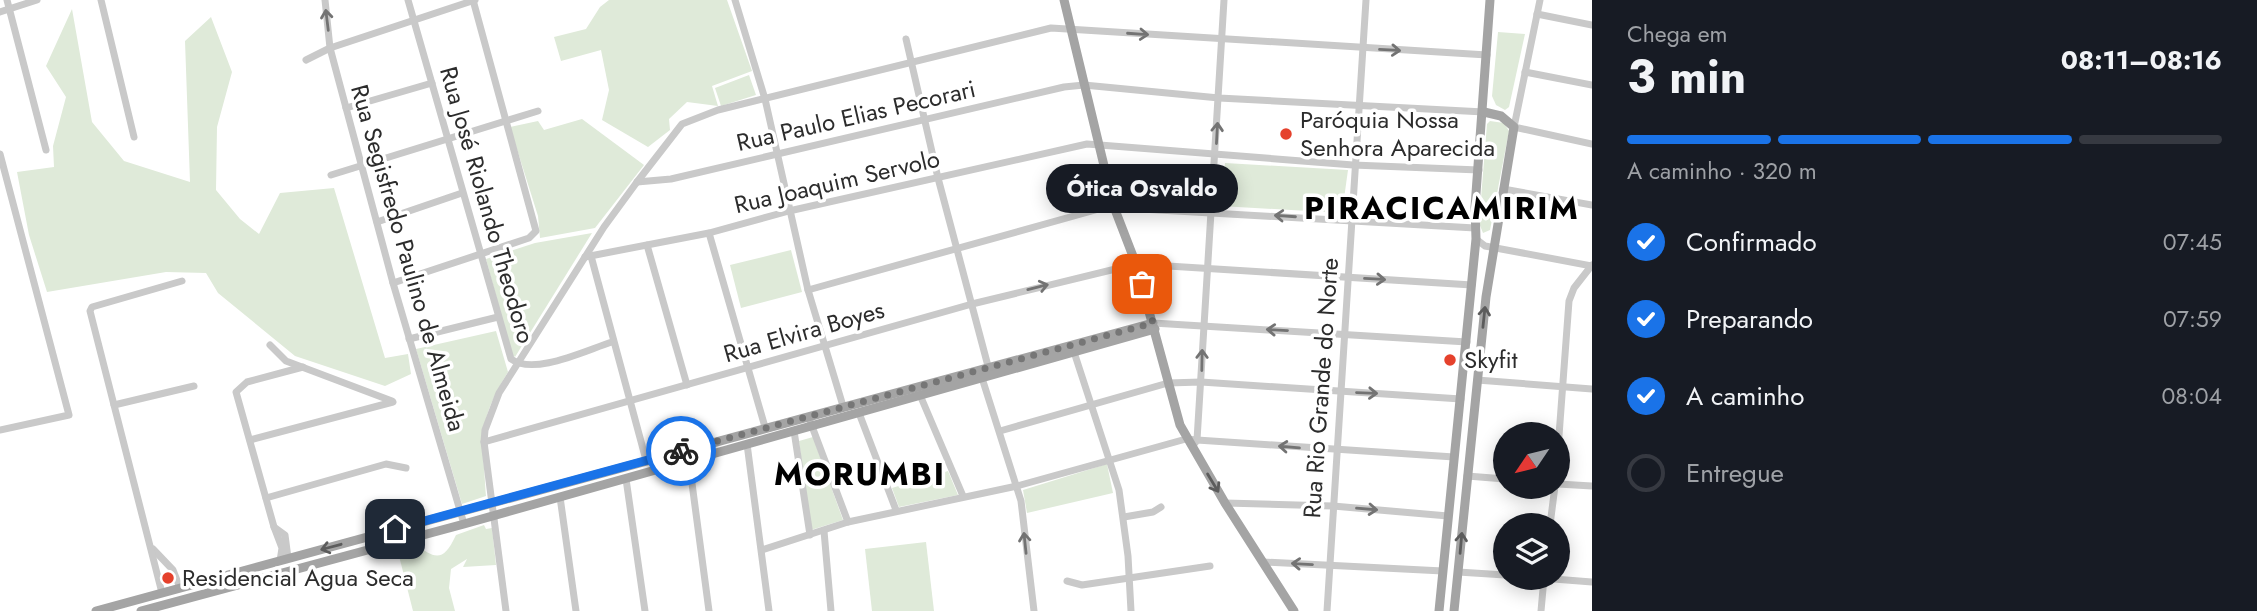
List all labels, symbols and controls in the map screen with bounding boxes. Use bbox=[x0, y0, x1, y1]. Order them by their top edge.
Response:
one-way arrow bbox=[320, 9, 333, 32]
text: Chega em bbox=[1627, 17, 1728, 51]
one-way arrow bbox=[1127, 28, 1149, 41]
text: 08:11–08:16 bbox=[2061, 41, 2222, 79]
one-way arrow bbox=[1378, 44, 1401, 57]
text: 3 min bbox=[1627, 44, 1746, 110]
street label: Rua José Riolando Theodoro bbox=[431, 62, 544, 347]
street label: Rua Paulo Elias Pecorari bbox=[733, 71, 979, 160]
street label: Rua Segisfredo Paulino de Almeida bbox=[342, 80, 475, 435]
place label: Paróquia Nossa Senhora Aparecida bbox=[1300, 102, 1495, 165]
one-way arrow bbox=[1211, 122, 1224, 144]
marker: Paróquia Nossa Senhora Aparecida bbox=[1278, 126, 1294, 142]
street label: Rua Joaquim Servolo bbox=[731, 141, 943, 222]
text: A caminho · 320 m bbox=[1627, 154, 1817, 188]
callout: Ótica Osvaldo bbox=[1046, 165, 1238, 214]
text: Ótica Osvaldo bbox=[1067, 171, 1217, 205]
district label: PIRACICAMIRIM bbox=[1304, 185, 1580, 231]
one-way arrow bbox=[1274, 209, 1297, 222]
icon: check bbox=[1627, 223, 1665, 261]
text: Confirmado bbox=[1686, 223, 1817, 261]
text: 07:45 bbox=[2163, 225, 2222, 259]
pin bbox=[1112, 254, 1172, 314]
street label: Rua Rio Grande do Norte bbox=[1294, 257, 1347, 519]
icon: bag bbox=[1123, 265, 1161, 303]
one-way arrow bbox=[1363, 273, 1386, 286]
one-way arrow bbox=[1026, 280, 1049, 293]
street label: Rua Elvira Boyes bbox=[719, 292, 888, 371]
icon: check bbox=[1627, 300, 1665, 338]
text: Preparando bbox=[1686, 300, 1813, 338]
text: 07:59 bbox=[2163, 302, 2222, 336]
one-way arrow bbox=[1478, 306, 1491, 329]
one-way arrow bbox=[1266, 324, 1289, 337]
place label: Skyfit bbox=[1464, 342, 1518, 377]
one-way arrow bbox=[1195, 348, 1209, 371]
marker: Skyfit bbox=[1442, 352, 1458, 368]
icon: check bbox=[1627, 377, 1665, 415]
text: A caminho bbox=[1686, 377, 1804, 415]
text: 08:04 bbox=[2162, 379, 2222, 413]
one-way arrow bbox=[1355, 387, 1378, 400]
courier bbox=[646, 416, 716, 486]
north arrow bbox=[1493, 422, 1570, 499]
map controls bbox=[1493, 422, 1570, 590]
icon: bike bbox=[662, 432, 700, 470]
one-way arrow bbox=[1278, 440, 1300, 453]
district label: MORUMBI bbox=[774, 451, 946, 497]
text: Entregue bbox=[1686, 454, 1784, 492]
one-way arrow bbox=[1206, 473, 1220, 493]
pin bbox=[365, 499, 425, 559]
one-way arrow bbox=[1355, 503, 1377, 516]
icon: home bbox=[376, 510, 414, 548]
button: layers bbox=[1493, 513, 1570, 590]
one-way arrow bbox=[1019, 532, 1032, 555]
one-way arrow bbox=[1455, 532, 1468, 555]
one-way arrow bbox=[320, 541, 342, 554]
one-way arrow bbox=[1291, 557, 1313, 570]
place label: Residencial Agua Seca bbox=[182, 560, 414, 595]
marker: Residencial Agua Seca bbox=[160, 570, 176, 586]

